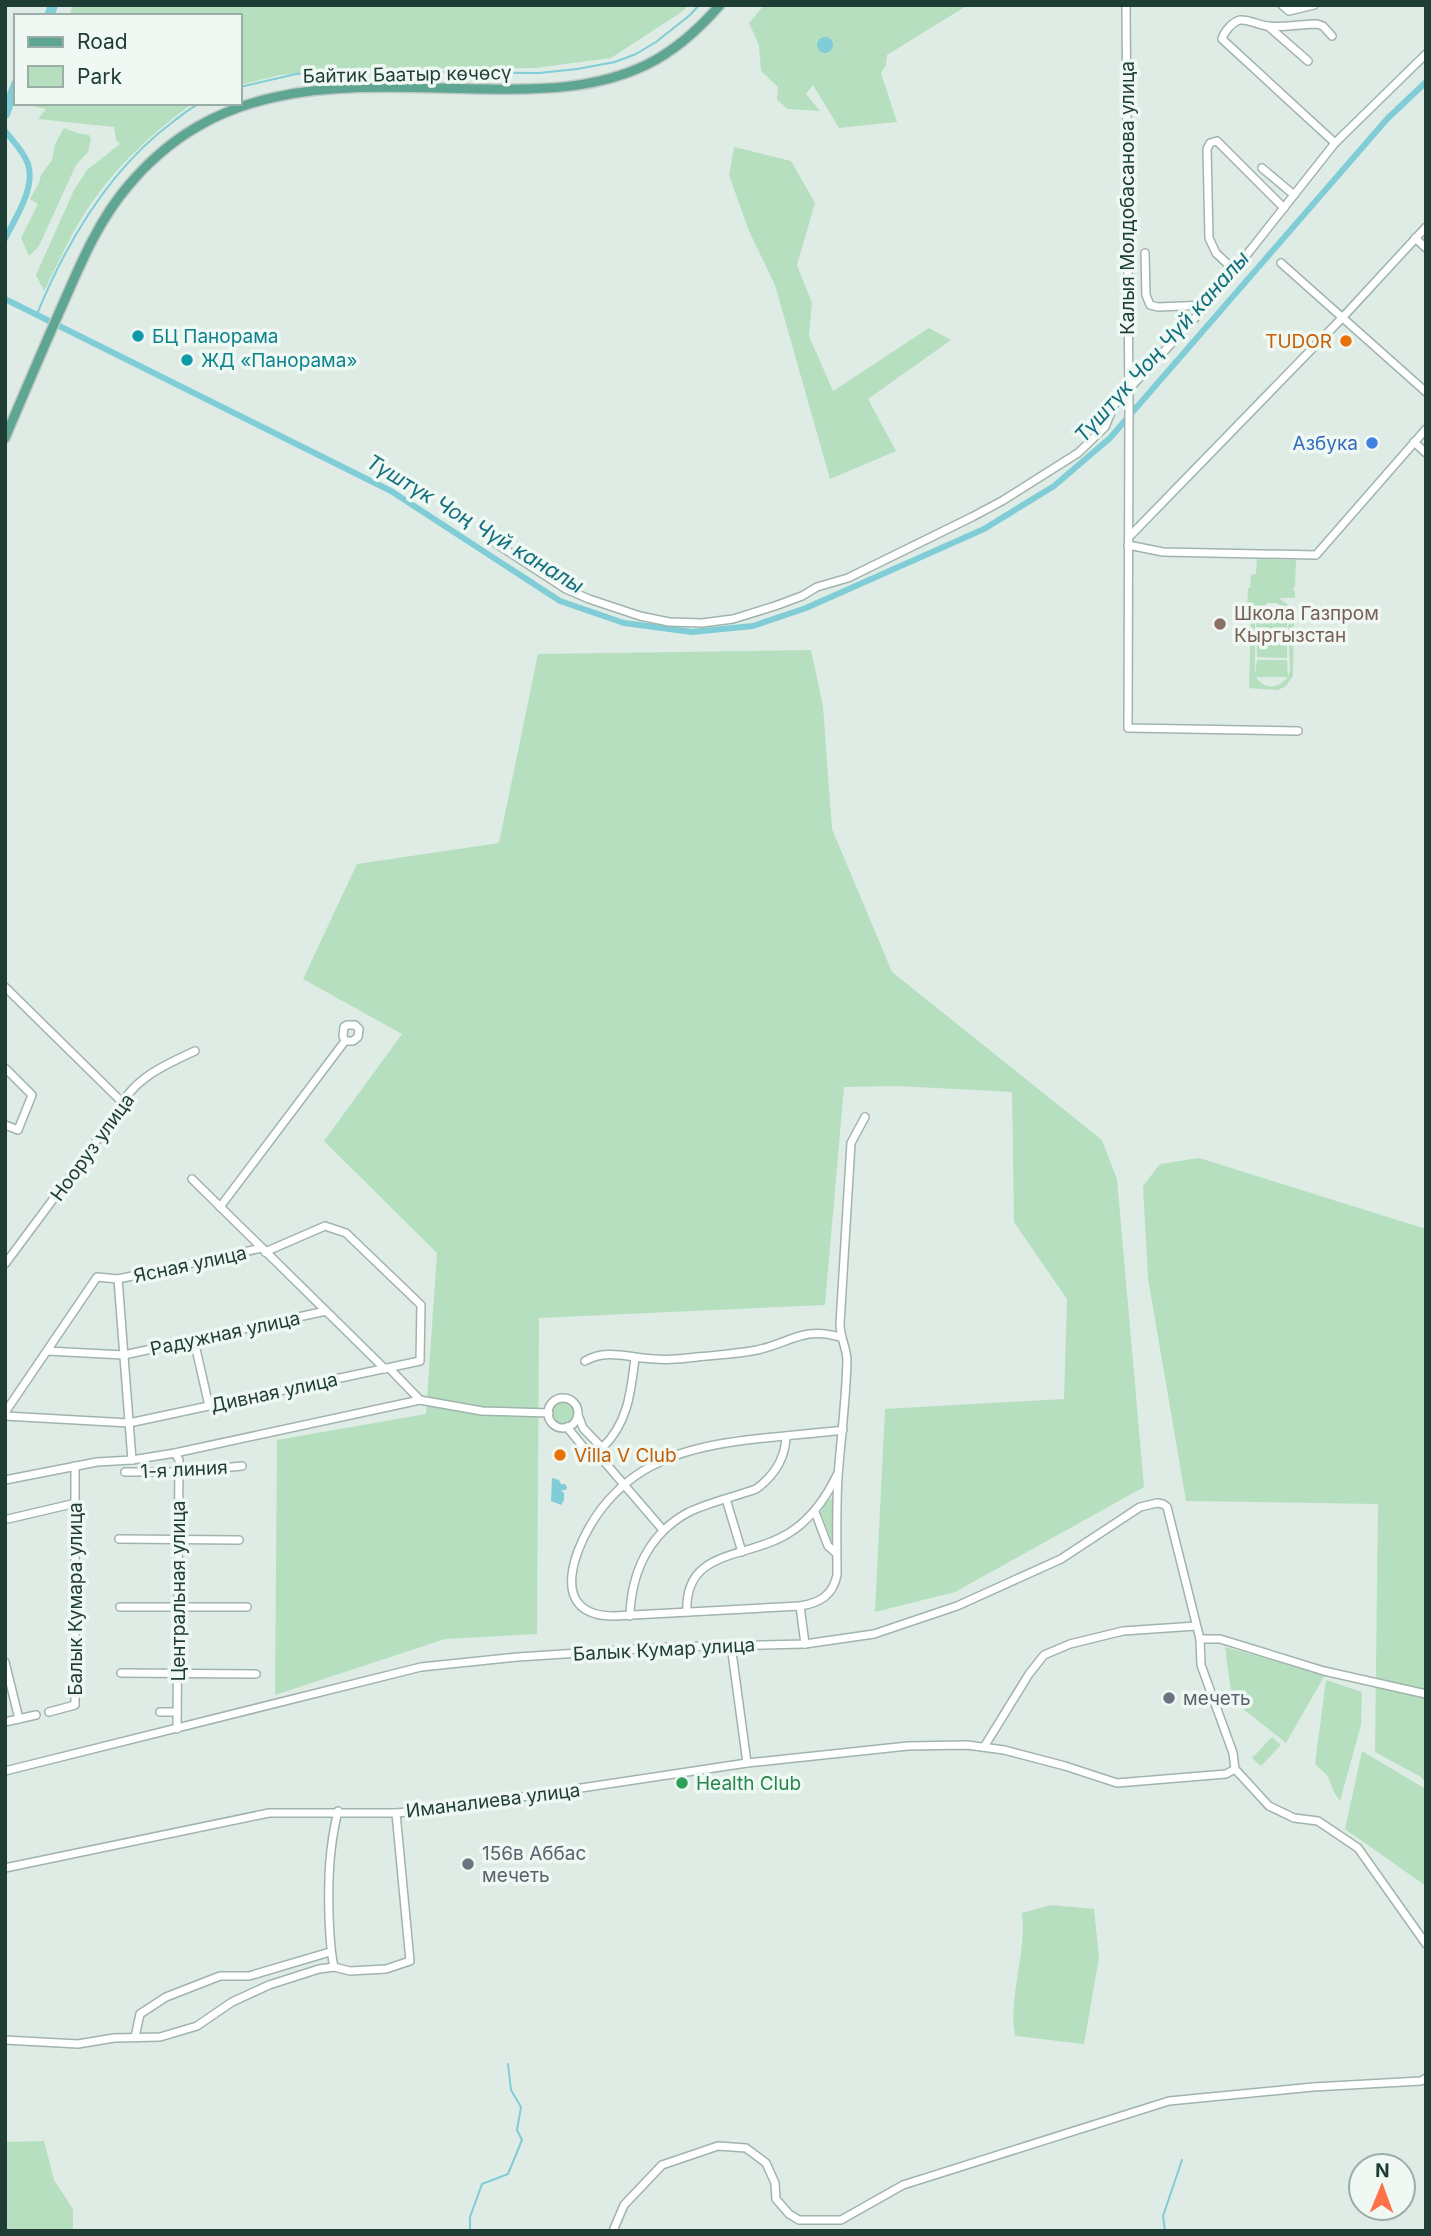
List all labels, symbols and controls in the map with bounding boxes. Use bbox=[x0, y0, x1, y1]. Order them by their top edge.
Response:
legend bbox=[14, 14, 242, 105]
text: Road bbox=[77, 29, 128, 54]
street label: Байтик Баатыр көчөсү bbox=[302, 61, 512, 88]
street label: Калыя Молдобасанова улица bbox=[1116, 61, 1139, 335]
text: Park bbox=[77, 64, 122, 89]
water label: Түштүк Чоң Чүй каналы bbox=[1069, 246, 1254, 447]
place label: БЦ Панорама bbox=[152, 325, 279, 348]
marker: БЦ Панорама bbox=[130, 328, 146, 344]
place label: TUDOR bbox=[1265, 330, 1332, 353]
marker: TUDOR bbox=[1338, 333, 1354, 349]
place label: ЖД «Панорама» bbox=[201, 349, 358, 372]
marker: ЖД «Панорама» bbox=[179, 352, 195, 368]
place label: Азбука bbox=[1293, 432, 1358, 455]
marker: Азбука bbox=[1364, 435, 1380, 451]
water label: Түштүк Чоң Чүй каналы bbox=[362, 449, 588, 598]
place label: Школа Газпром Кыргызстан bbox=[1234, 602, 1379, 647]
marker: Школа Газпром Кыргызстан bbox=[1212, 616, 1228, 632]
street label: Нооруз улица bbox=[46, 1089, 139, 1206]
street label: Ясная улица bbox=[132, 1241, 249, 1288]
street label: Радужная улица bbox=[148, 1306, 302, 1361]
street label: Дивная улица bbox=[208, 1368, 340, 1417]
place label: Villa V Club bbox=[574, 1444, 677, 1467]
marker: Villa V Club bbox=[552, 1447, 568, 1463]
street label: 1-я линия bbox=[140, 1456, 228, 1483]
street label: Центральная улица bbox=[167, 1501, 190, 1681]
street label: Балык Кумара улица bbox=[64, 1502, 87, 1696]
street label: Балык Кумар улица bbox=[572, 1633, 756, 1666]
place label: мечеть bbox=[1183, 1687, 1251, 1710]
marker: мечеть bbox=[1161, 1690, 1177, 1706]
place label: Health Club bbox=[696, 1772, 801, 1795]
marker: Health Club bbox=[674, 1775, 690, 1791]
street label: Иманалиева улица bbox=[405, 1778, 582, 1823]
place label: 156в Аббас мечеть bbox=[482, 1842, 586, 1887]
marker: 156в Аббас мечеть bbox=[460, 1856, 476, 1872]
north arrow bbox=[1347, 2152, 1417, 2222]
text: N bbox=[1375, 2159, 1390, 2182]

